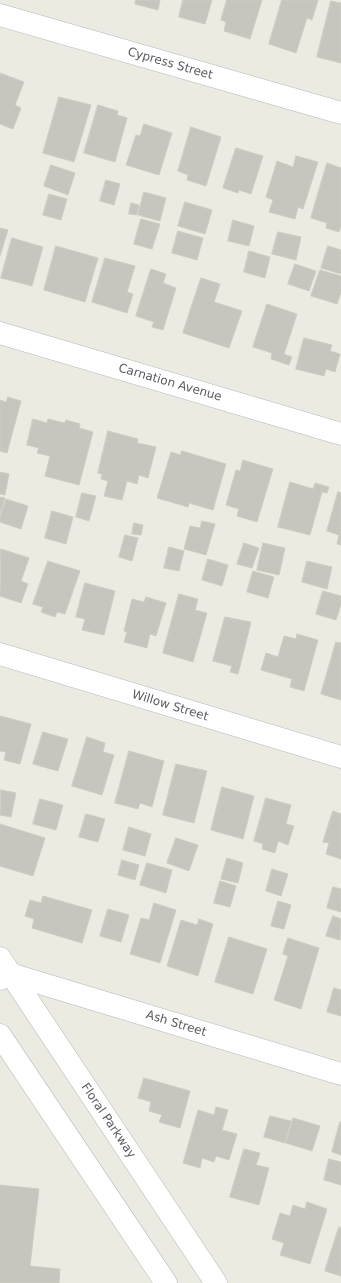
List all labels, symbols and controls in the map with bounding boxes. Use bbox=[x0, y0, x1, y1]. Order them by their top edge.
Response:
street label: Cypress Street bbox=[126, 45, 214, 83]
street label: Carnation Avenue bbox=[117, 361, 223, 405]
street label: Willow Street bbox=[130, 688, 210, 724]
street label: Ash Street bbox=[144, 1008, 208, 1040]
street label: Floral Parkway bbox=[78, 1081, 138, 1161]

